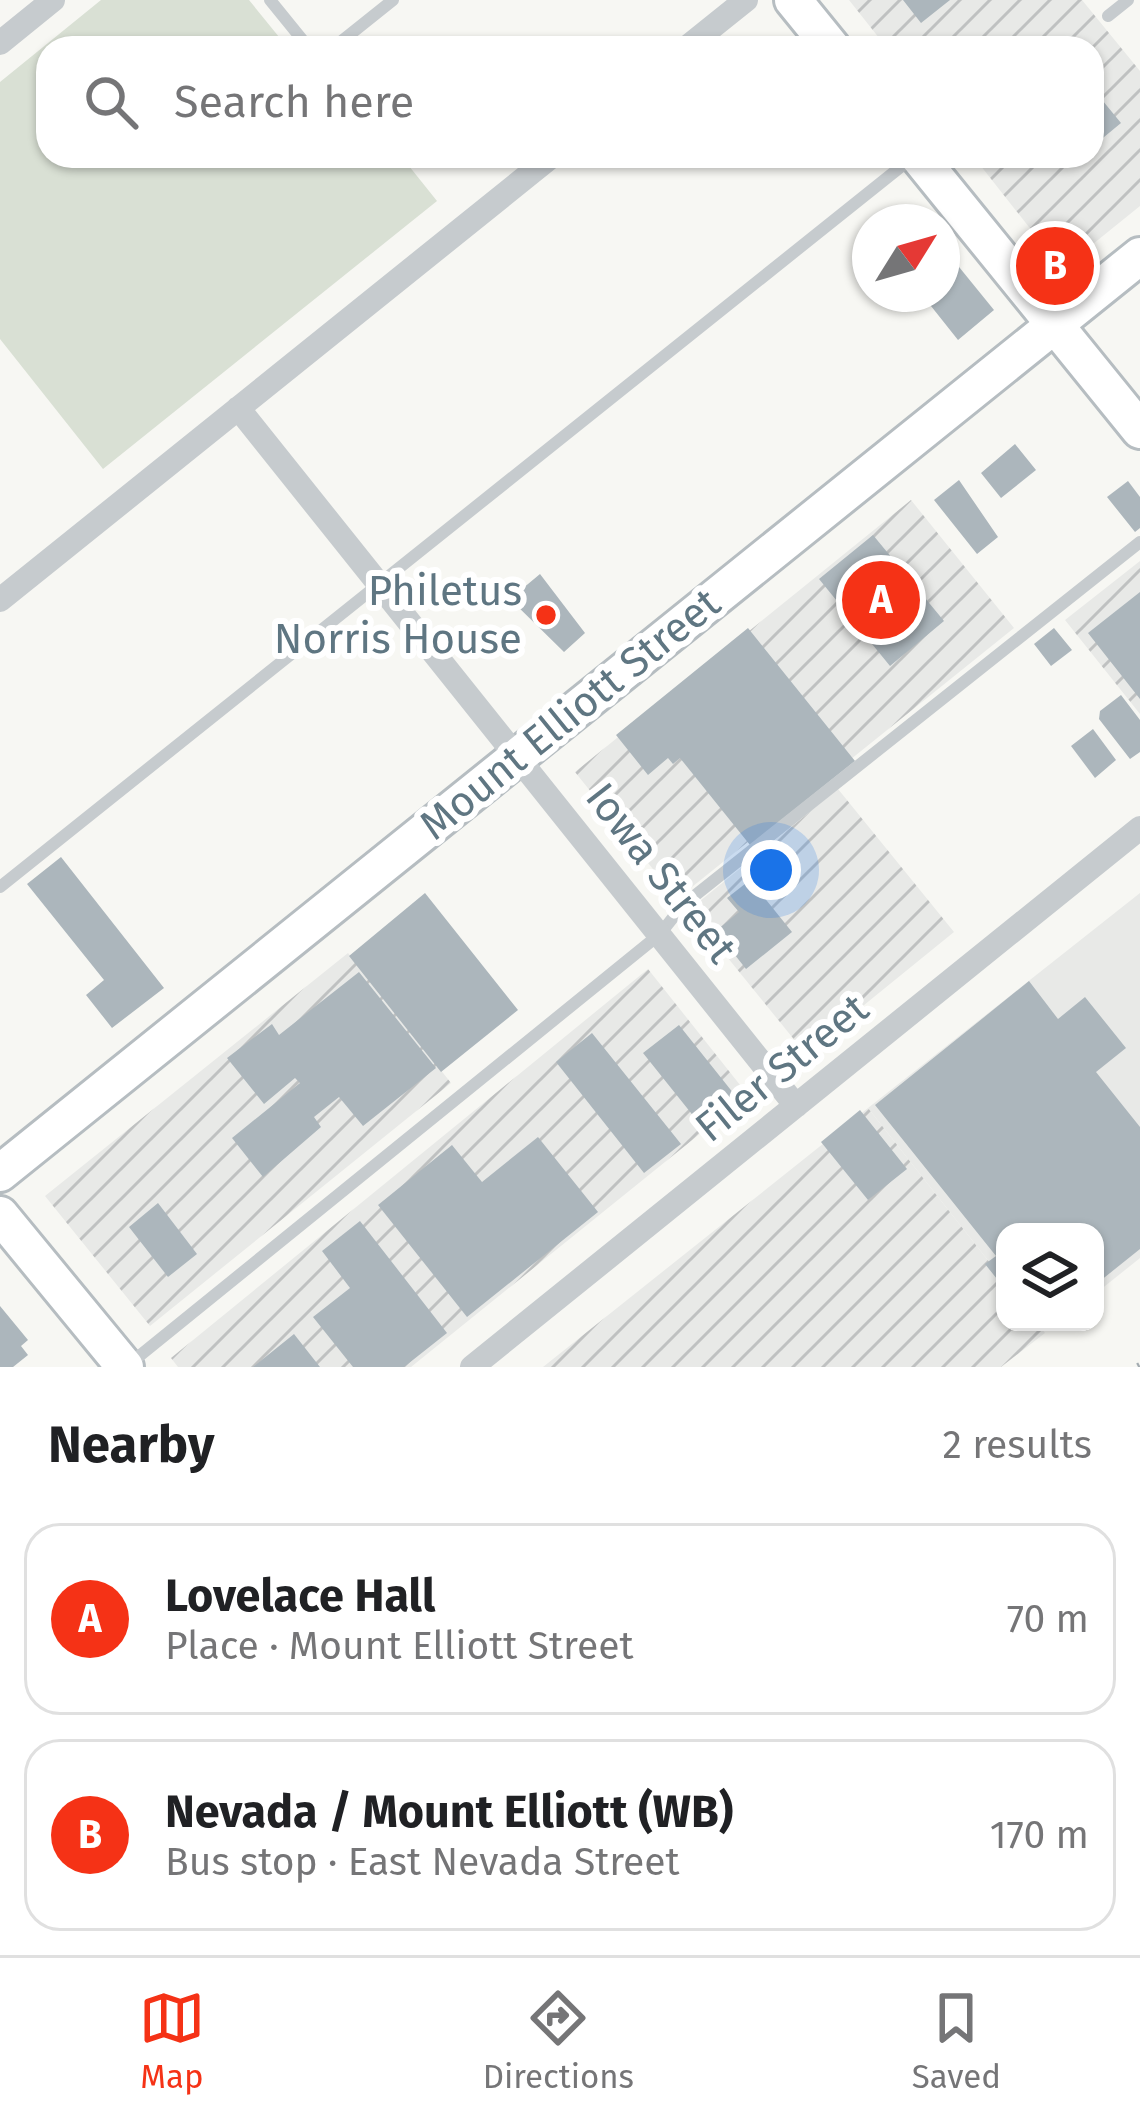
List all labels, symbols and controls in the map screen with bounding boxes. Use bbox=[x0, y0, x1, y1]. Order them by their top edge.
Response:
search box bbox=[36, 36, 1104, 168]
icon: search bbox=[78, 69, 144, 135]
text: Search here bbox=[174, 75, 414, 129]
north arrow bbox=[852, 204, 960, 312]
pin: B bbox=[1016, 221, 1094, 311]
pin: A bbox=[842, 555, 920, 645]
place label: Philetus Norris House bbox=[274, 566, 522, 664]
street label: Mount Elliott Street bbox=[410, 577, 731, 850]
marker: Philetus Norris House bbox=[533, 602, 559, 628]
street label: Iowa Street bbox=[575, 773, 747, 974]
your location bbox=[741, 840, 801, 900]
street label: Filer Street bbox=[686, 983, 879, 1153]
map controls bbox=[996, 1223, 1104, 1331]
button: layers bbox=[996, 1223, 1104, 1331]
text: Nearby bbox=[48, 1414, 214, 1476]
text: 2 results bbox=[943, 1422, 1092, 1468]
text: Lovelace Hall bbox=[165, 1569, 435, 1623]
text: A bbox=[78, 1596, 102, 1642]
text: 70 m bbox=[1007, 1596, 1089, 1642]
text: Place · Mount Elliott Street bbox=[165, 1623, 633, 1669]
text: Nevada / Mount Elliott (WB) bbox=[165, 1785, 733, 1839]
text: B bbox=[78, 1812, 102, 1858]
text: 170 m bbox=[990, 1812, 1089, 1858]
text: Bus stop · East Nevada Street bbox=[165, 1839, 680, 1885]
tab: Map bbox=[139, 1985, 205, 2097]
tab: Directions bbox=[483, 1985, 634, 2097]
tab: Saved bbox=[912, 1985, 1001, 2097]

